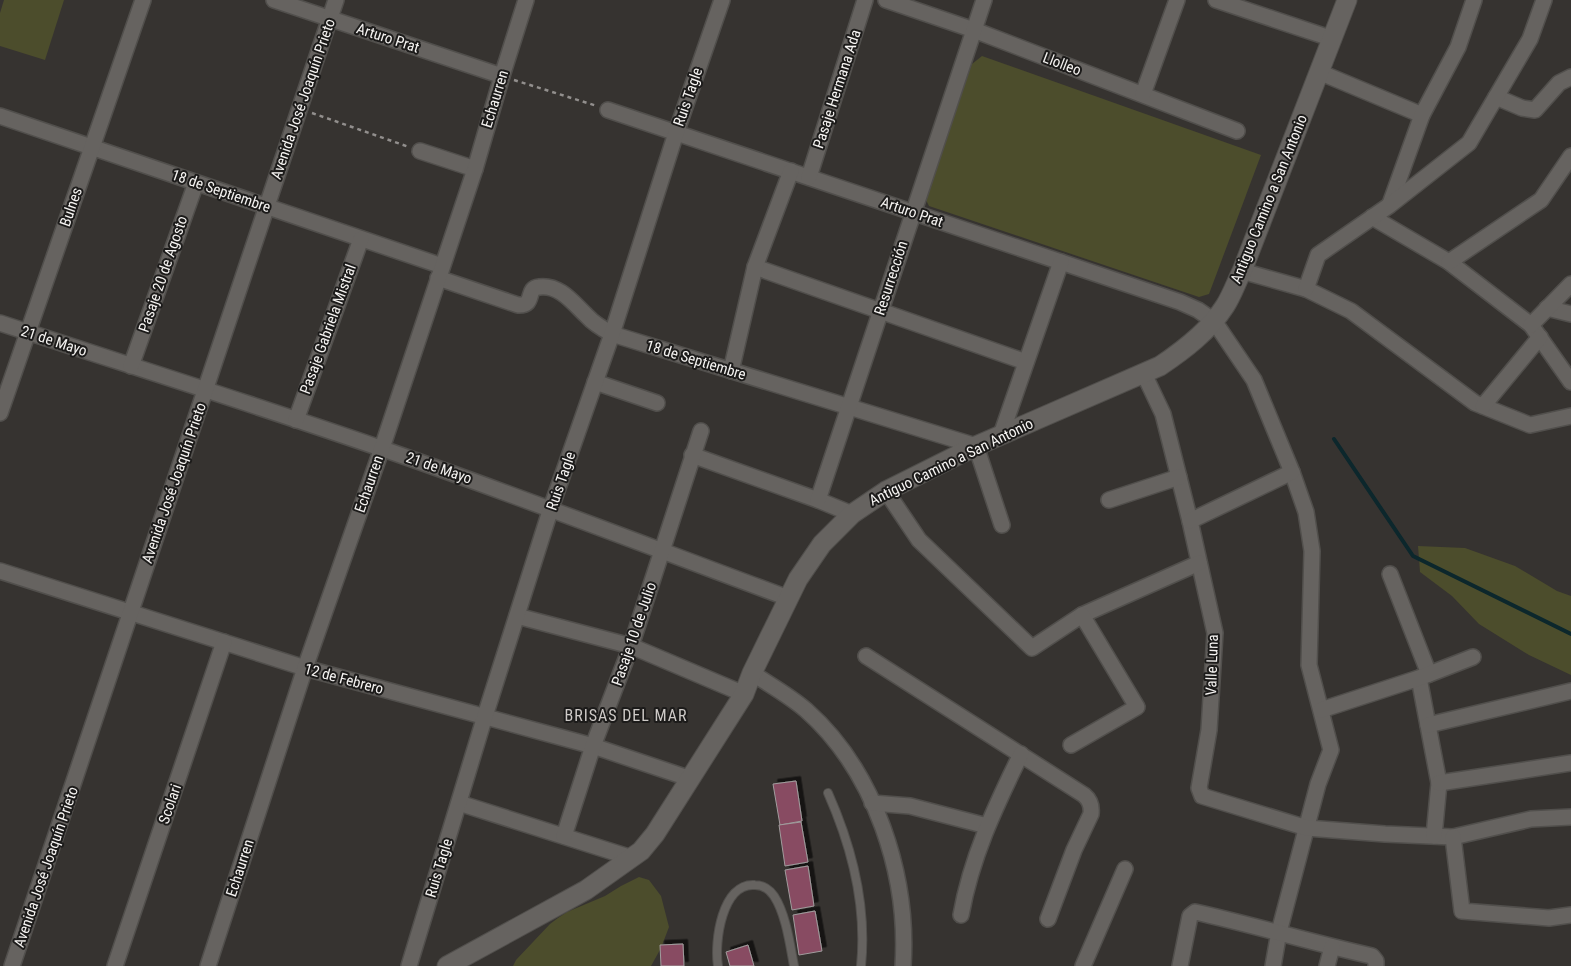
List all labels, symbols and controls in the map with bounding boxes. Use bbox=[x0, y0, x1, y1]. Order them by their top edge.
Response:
street label: Avenida José Joaquín Prieto bbox=[267, 16, 339, 182]
street label: Arturo Prat bbox=[354, 19, 422, 57]
street label: Pasaje Hermana Ada bbox=[809, 27, 865, 151]
street label: Llolleo bbox=[1040, 49, 1084, 79]
street label: Ruis Tagle bbox=[670, 65, 706, 129]
street label: Echaurren bbox=[478, 68, 512, 130]
street label: Antiguo Camino a San Antonio bbox=[1227, 112, 1311, 286]
street label: 18 de Septiembre bbox=[169, 166, 273, 216]
street label: Bulnes bbox=[56, 185, 86, 229]
street label: Arturo Prat bbox=[878, 193, 946, 231]
street label: Pasaje 20 de Agosto bbox=[135, 214, 191, 334]
street label: Resurrección bbox=[871, 238, 911, 318]
street label: Pasaje Gabriela Mistral bbox=[296, 262, 360, 396]
street label: 21 de Mayo bbox=[19, 322, 89, 360]
street label: 18 de Septiembre bbox=[644, 336, 748, 384]
street label: Avenida José Joaquín Prieto bbox=[138, 400, 210, 566]
street label: Antiguo Camino a San Antonio bbox=[866, 414, 1036, 510]
street label: 21 de Mayo bbox=[404, 448, 474, 488]
street label: Ruis Tagle bbox=[543, 449, 579, 513]
street label: Echaurren bbox=[351, 453, 387, 515]
street label: Pasaje 10 de Julio bbox=[608, 580, 660, 688]
street label: Valle Luna bbox=[1202, 634, 1222, 696]
street label: 12 de Febrero bbox=[303, 660, 385, 698]
district label: BRISAS DEL MAR bbox=[564, 706, 688, 725]
street label: Scolari bbox=[155, 782, 185, 826]
street label: Avenida José Joaquín Prieto bbox=[10, 784, 82, 950]
street label: Ruis Tagle bbox=[422, 836, 456, 900]
street label: Echaurren bbox=[222, 837, 258, 899]

